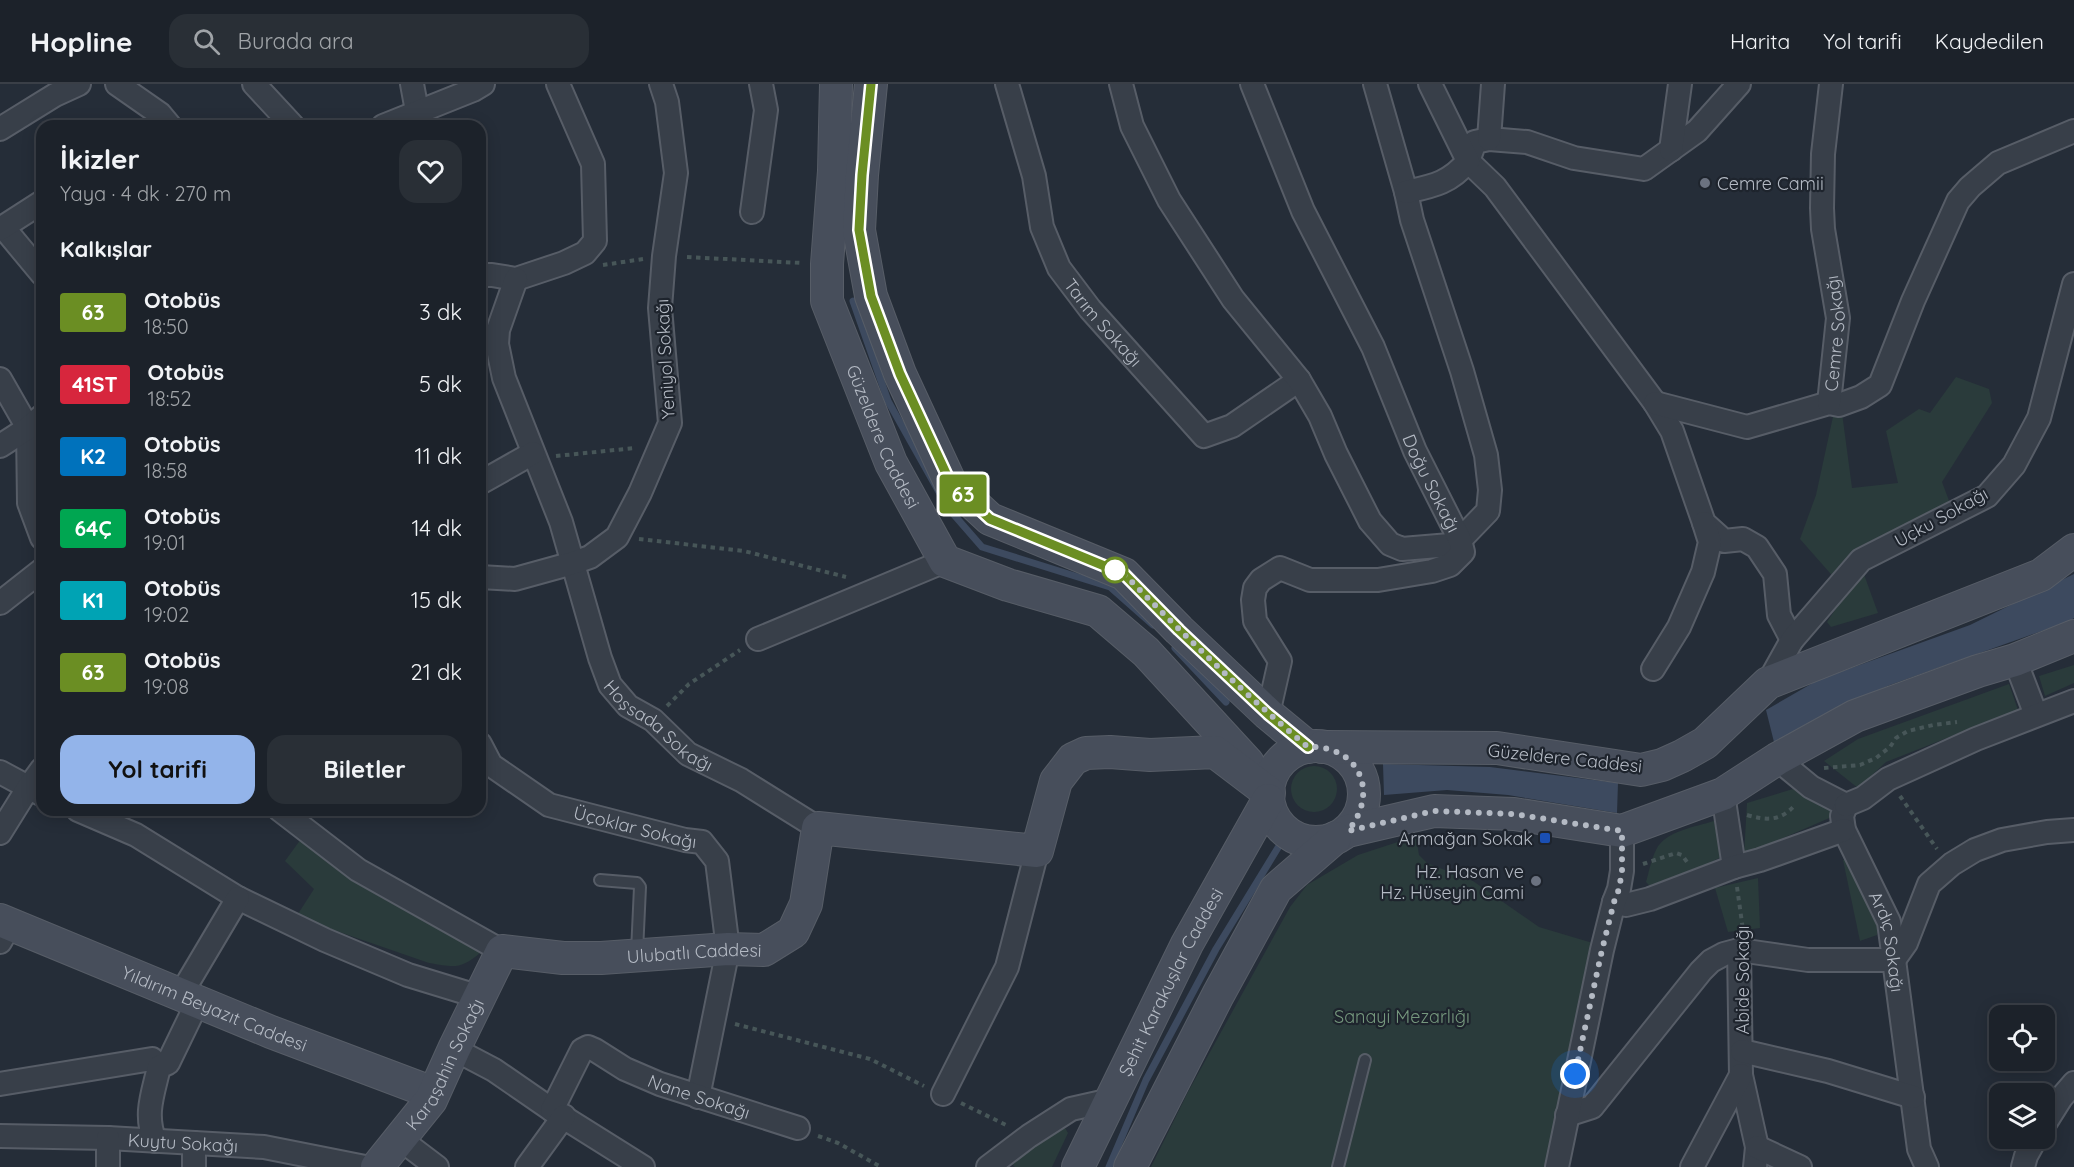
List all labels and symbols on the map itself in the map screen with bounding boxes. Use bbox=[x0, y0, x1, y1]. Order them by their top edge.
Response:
place label: Cemre Camii bbox=[1717, 172, 1824, 195]
marker: Cemre Camii bbox=[1698, 176, 1712, 190]
street label: Tarım Sokağı bbox=[1059, 274, 1147, 371]
street label: Cemre Sokağı bbox=[1819, 274, 1850, 393]
street label: Yeniyol Sokağı bbox=[650, 298, 680, 420]
street label: Güzeldere Caddesi bbox=[842, 361, 925, 512]
street label: Doğu Sokağı bbox=[1398, 431, 1466, 536]
line badge: 63 bbox=[936, 474, 990, 514]
street label: Uçku Sokağı bbox=[1890, 482, 1992, 552]
unlabelled marker bbox=[1102, 557, 1128, 583]
street label: Hoşsada Sokağı bbox=[599, 675, 717, 776]
street label: Güzeldere Caddesi bbox=[1487, 738, 1643, 778]
street label: Üçoklar Sokağı bbox=[571, 800, 698, 853]
place label: Armağan Sokak bbox=[1399, 827, 1533, 850]
marker: Armağan Sokak bbox=[1538, 831, 1552, 845]
place label: Hz. Hasan ve Hz. Hüseyin Cami bbox=[1380, 860, 1524, 904]
marker: Hz. Hasan ve Hz. Hüseyin Cami bbox=[1529, 874, 1543, 888]
street label: Şehit Karakuşlar Caddesi bbox=[1113, 883, 1228, 1080]
street label: Ardıç Sokağı bbox=[1864, 887, 1910, 994]
street label: Abide Sokağı bbox=[1731, 926, 1754, 1034]
street label: Ulubatlı Caddesi bbox=[626, 938, 762, 968]
street label: Yıldırım Beyazıt Caddesi bbox=[118, 960, 311, 1056]
street label: Karaşahin Sokağı bbox=[400, 995, 489, 1135]
park label: Sanayi Mezarlığı bbox=[1334, 1005, 1470, 1028]
your location bbox=[1560, 1059, 1590, 1089]
street label: Nane Sokağı bbox=[644, 1069, 753, 1124]
street label: Kuytu Sokağı bbox=[127, 1128, 239, 1157]

